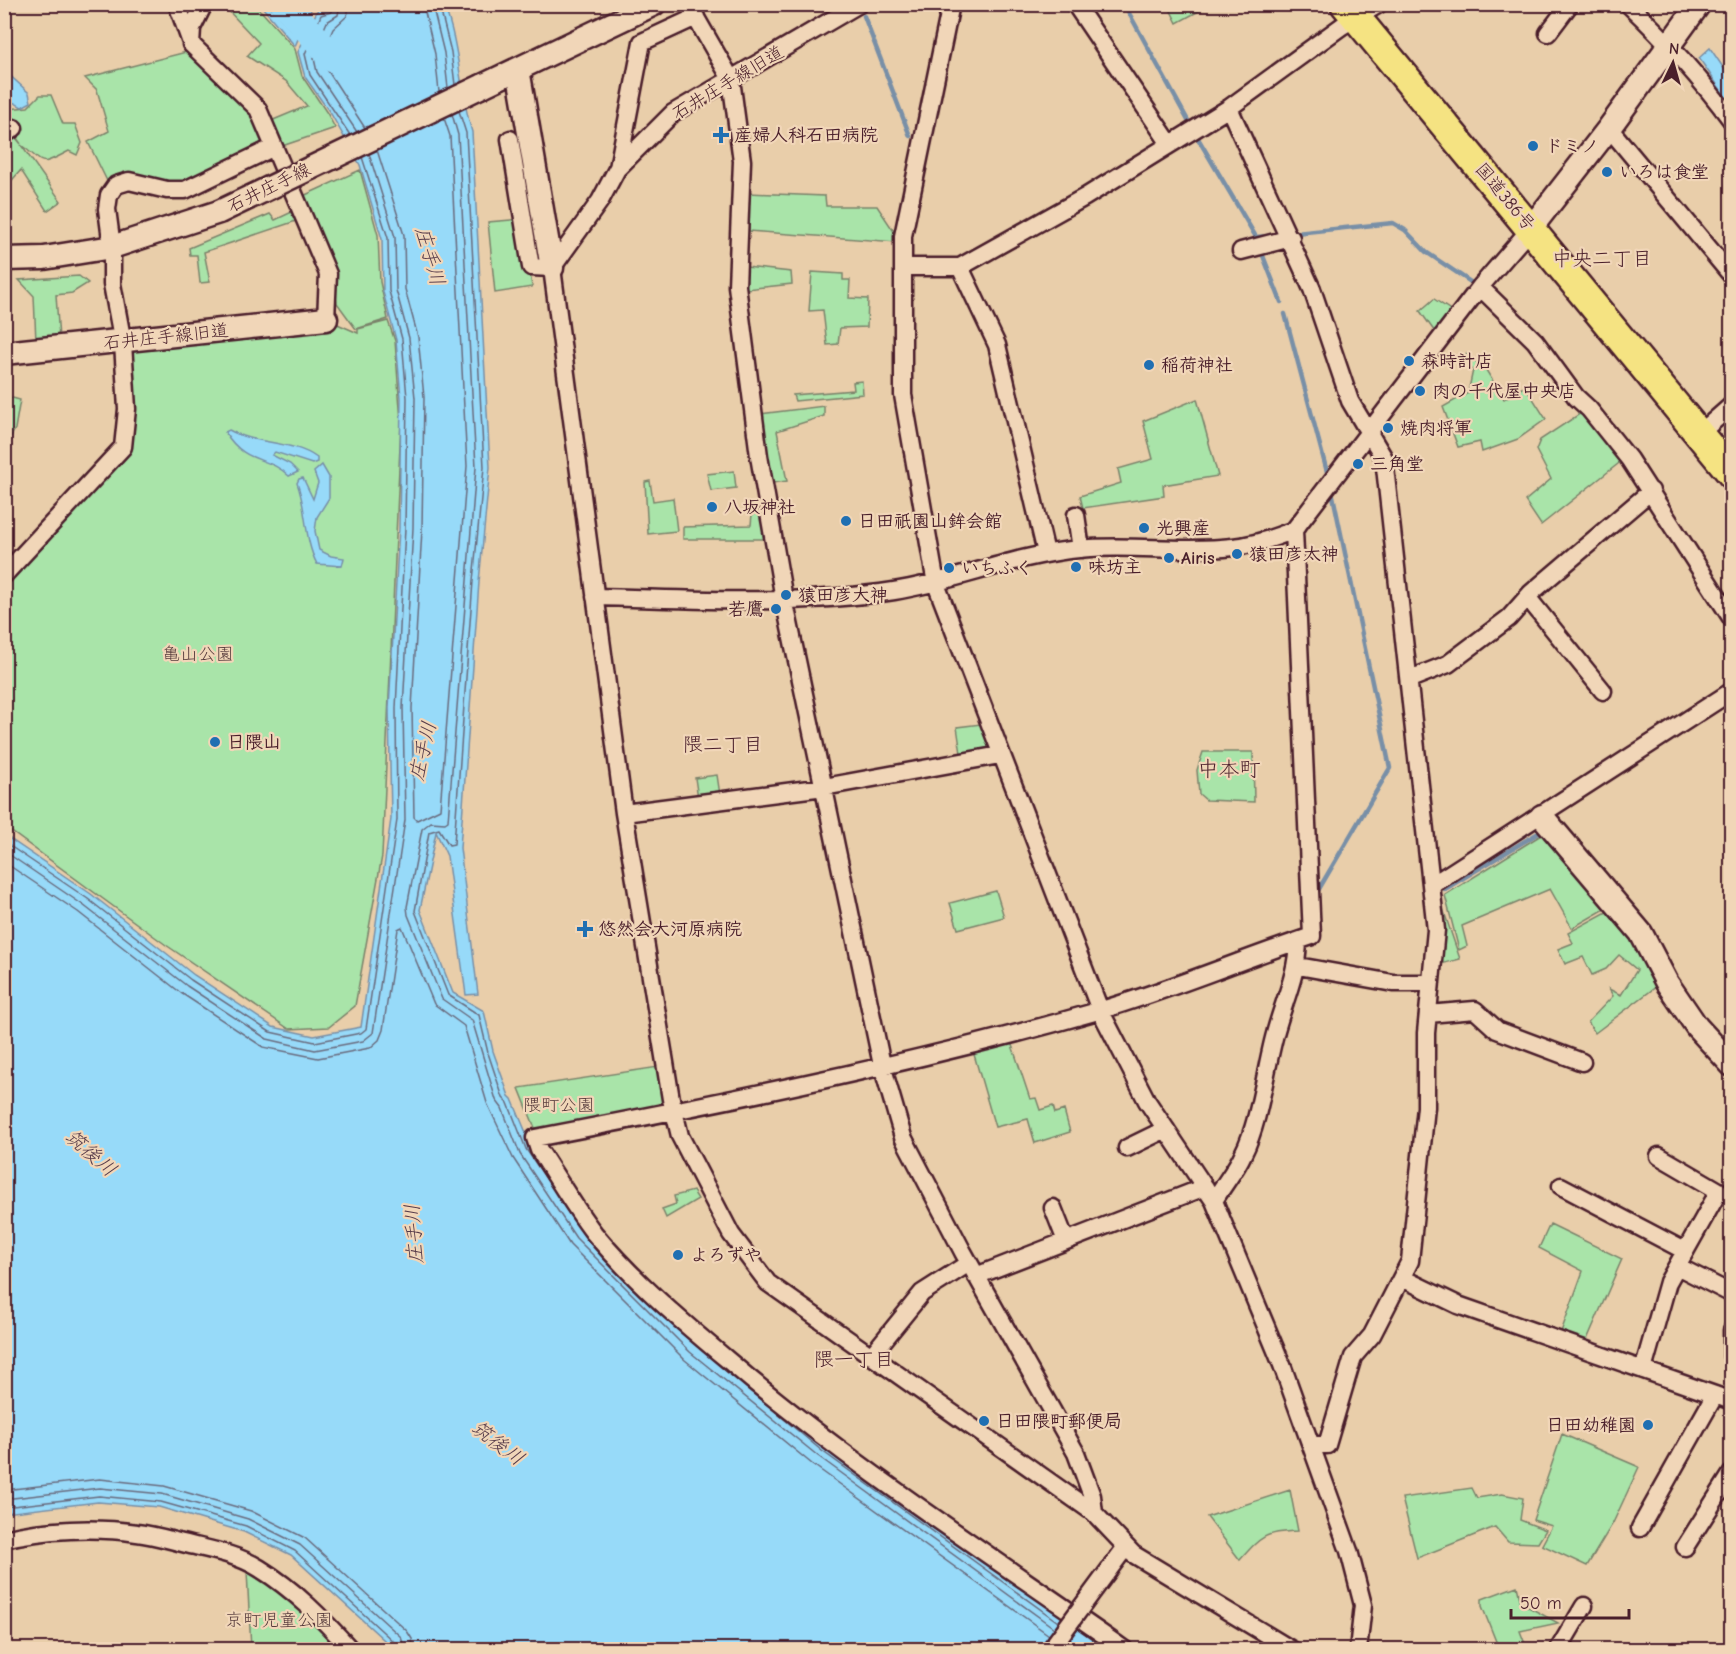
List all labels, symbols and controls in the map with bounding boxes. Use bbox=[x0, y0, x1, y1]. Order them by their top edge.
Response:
north arrow bbox=[1643, 33, 1703, 93]
text: N bbox=[1668, 40, 1680, 58]
street label: 石井庄手線旧道 bbox=[669, 42, 787, 124]
place label: 産婦人科石田病院 bbox=[734, 125, 878, 146]
marker: 産婦人科石田病院 bbox=[712, 126, 730, 144]
place label: ドミノ bbox=[1545, 136, 1599, 157]
marker: ドミノ bbox=[1526, 139, 1540, 153]
street label: 石井庄手線 bbox=[224, 159, 314, 217]
street label: 国道386号 bbox=[1471, 159, 1539, 235]
place label: いろは食堂 bbox=[1619, 162, 1709, 183]
marker: いろは食堂 bbox=[1600, 165, 1614, 179]
water label: 庄手川 bbox=[411, 224, 449, 288]
district label: 中央二丁目 bbox=[1552, 247, 1652, 270]
street label: 石井庄手線旧道 bbox=[102, 320, 230, 354]
place label: 森時計店 bbox=[1421, 351, 1493, 372]
marker: 森時計店 bbox=[1402, 354, 1416, 368]
place label: 稲荷神社 bbox=[1161, 355, 1233, 376]
marker: 稲荷神社 bbox=[1142, 358, 1156, 372]
place label: 肉の千代屋中央店 bbox=[1432, 381, 1576, 402]
marker: 肉の千代屋中央店 bbox=[1413, 384, 1427, 398]
place label: 焼肉将軍 bbox=[1400, 418, 1472, 439]
marker: 焼肉将軍 bbox=[1381, 421, 1395, 435]
place label: 三角堂 bbox=[1370, 454, 1424, 475]
marker: 三角堂 bbox=[1351, 457, 1365, 471]
place label: 八坂神社 bbox=[724, 497, 796, 518]
marker: 八坂神社 bbox=[705, 500, 719, 514]
place label: 日田祇園山鉾会館 bbox=[858, 511, 1002, 532]
marker: 日田祇園山鉾会館 bbox=[839, 514, 853, 528]
place label: 光興産 bbox=[1156, 518, 1210, 539]
marker: 光興産 bbox=[1137, 521, 1151, 535]
place label: 猿田彦太神 bbox=[1249, 544, 1339, 565]
marker: 猿田彦太神 bbox=[1230, 547, 1244, 561]
place label: Airis bbox=[1181, 548, 1215, 569]
marker: Airis bbox=[1162, 551, 1176, 565]
place label: 味坊主 bbox=[1088, 557, 1142, 578]
place label: いちふく bbox=[961, 558, 1033, 579]
marker: 味坊主 bbox=[1069, 560, 1083, 574]
marker: いちふく bbox=[942, 561, 956, 575]
place label: 猿田彦大神 bbox=[798, 585, 888, 606]
marker: 猿田彦大神 bbox=[779, 588, 793, 602]
place label: 若鷹 bbox=[728, 599, 764, 620]
marker: 若鷹 bbox=[769, 602, 783, 616]
park label: 亀山公園 bbox=[162, 644, 234, 665]
water label: 庄手川 bbox=[405, 719, 441, 783]
place label: 日隈山 bbox=[227, 732, 281, 753]
district label: 隈二丁目 bbox=[683, 733, 763, 756]
marker: 日隈山 bbox=[208, 735, 222, 749]
district label: 中本町 bbox=[1198, 757, 1261, 781]
place label: 悠然会大河原病院 bbox=[598, 919, 742, 940]
marker: 悠然会大河原病院 bbox=[576, 920, 594, 938]
park label: 隈町公園 bbox=[523, 1095, 595, 1116]
water label: 筑後川 bbox=[61, 1125, 121, 1181]
water label: 庄手川 bbox=[400, 1203, 428, 1265]
place label: よろずや bbox=[690, 1245, 762, 1266]
marker: よろずや bbox=[671, 1248, 685, 1262]
district label: 隈一丁目 bbox=[814, 1348, 894, 1371]
place label: 日田隈町郵便局 bbox=[996, 1411, 1122, 1432]
marker: 日田隈町郵便局 bbox=[977, 1414, 991, 1428]
place label: 日田幼稚園 bbox=[1546, 1415, 1636, 1436]
water label: 筑後川 bbox=[467, 1416, 529, 1470]
marker: 日田幼稚園 bbox=[1641, 1418, 1655, 1432]
scale bar bbox=[1511, 1582, 1630, 1620]
text: 50 m bbox=[1520, 1593, 1562, 1614]
park label: 京町児童公園 bbox=[225, 1610, 333, 1631]

